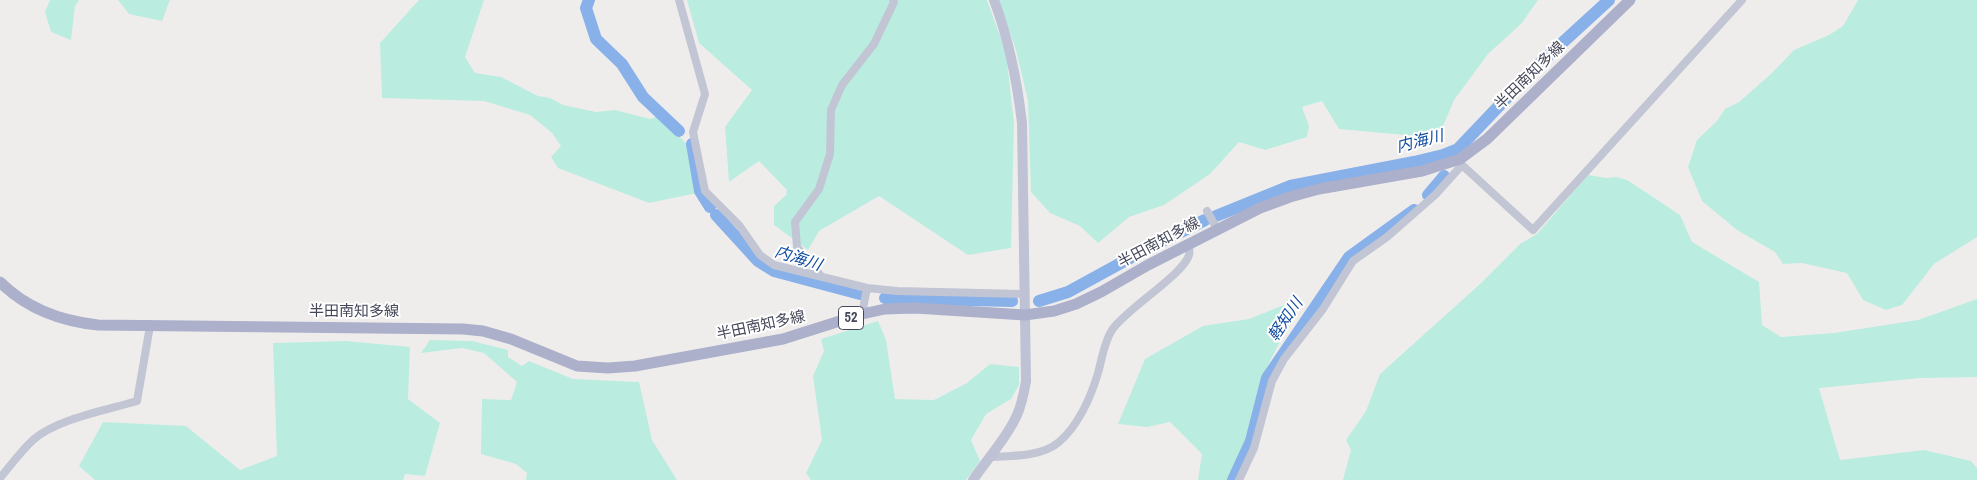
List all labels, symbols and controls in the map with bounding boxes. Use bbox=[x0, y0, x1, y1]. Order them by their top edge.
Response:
street label: 半田南知多線 bbox=[1491, 38, 1569, 114]
water label: 内海川 bbox=[1394, 127, 1446, 157]
street label: 半田南知多線 bbox=[1115, 214, 1203, 272]
water label: 内海川 bbox=[772, 242, 824, 276]
water label: 軽知川 bbox=[1265, 295, 1307, 345]
street label: 半田南知多線 bbox=[309, 303, 399, 321]
road number: 52 bbox=[838, 306, 864, 330]
street label: 半田南知多線 bbox=[715, 308, 807, 344]

